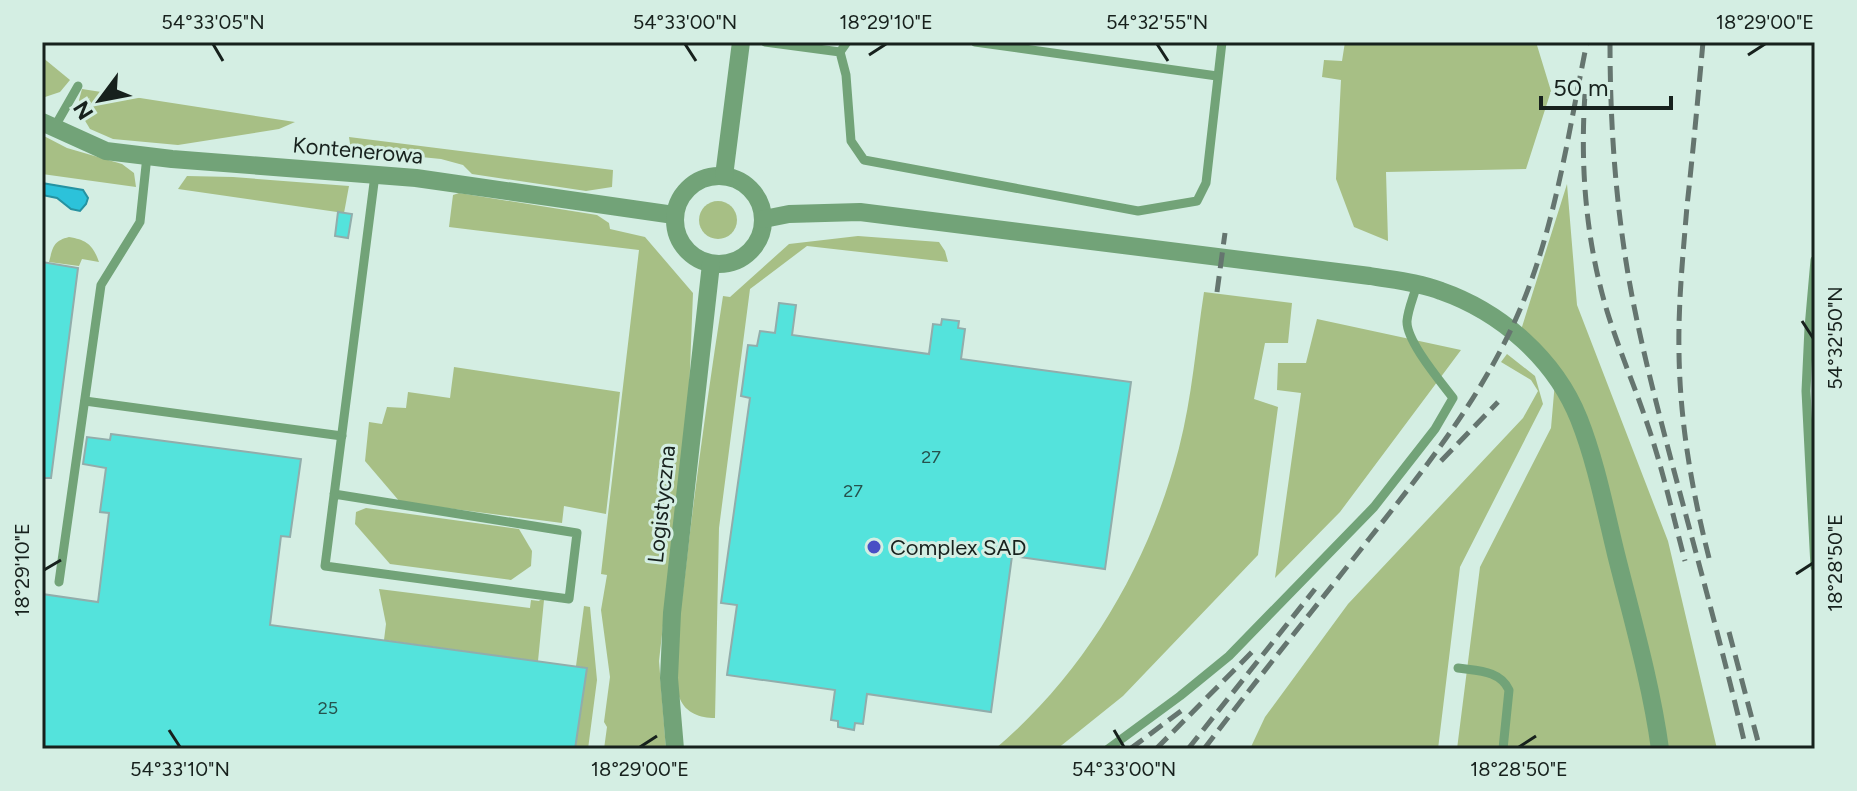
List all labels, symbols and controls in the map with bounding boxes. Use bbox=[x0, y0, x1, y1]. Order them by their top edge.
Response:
text: 54°33'05"N bbox=[161, 10, 265, 34]
text: 54°33'00"N bbox=[633, 10, 737, 34]
text: 18°29'10"E bbox=[839, 10, 933, 34]
text: 54°32'55"N bbox=[1106, 10, 1208, 34]
text: 18°29'00"E bbox=[1716, 10, 1814, 34]
north arrow bbox=[60, 60, 140, 140]
scale bar bbox=[1541, 60, 1671, 110]
text: 50 m bbox=[1553, 73, 1609, 102]
text: N bbox=[68, 96, 99, 125]
street label: Kontenerowa bbox=[292, 131, 424, 170]
text: 54°32'50"N bbox=[1823, 286, 1847, 390]
street label: Logistyczna bbox=[642, 444, 681, 564]
house number: 27 bbox=[921, 446, 941, 468]
house number: 27 bbox=[843, 480, 863, 502]
text: 18°28'50"E bbox=[1823, 514, 1847, 612]
text: 18°29'10"E bbox=[10, 523, 34, 617]
place label: Complex SAD bbox=[890, 534, 1027, 561]
marker: Complex SAD bbox=[865, 538, 883, 556]
house number: 25 bbox=[318, 697, 338, 719]
text: 54°33'10"N bbox=[130, 757, 230, 781]
text: 18°29'00"E bbox=[591, 757, 689, 781]
text: 54°33'00"N bbox=[1072, 757, 1176, 781]
text: 18°28'50"E bbox=[1470, 757, 1568, 781]

